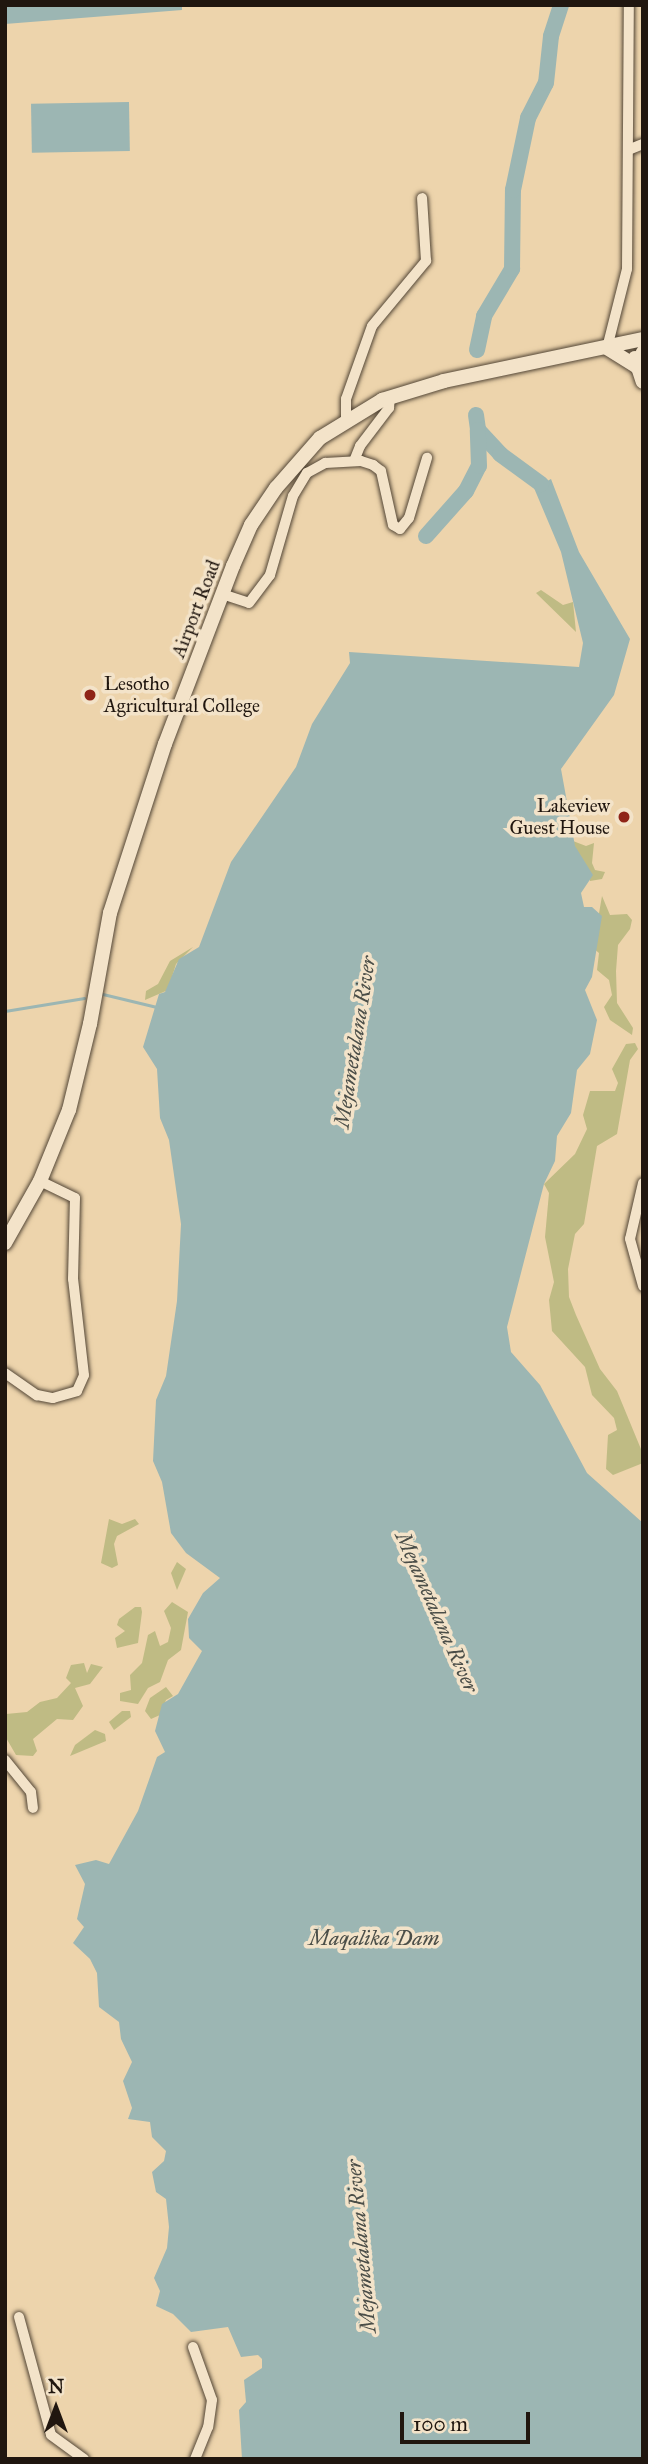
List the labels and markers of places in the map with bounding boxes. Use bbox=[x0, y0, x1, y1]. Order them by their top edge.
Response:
place label: Lesotho Agricultural College bbox=[104, 673, 260, 717]
marker: Lesotho Agricultural College bbox=[82, 687, 98, 703]
place label: Lakeview Guest House bbox=[509, 795, 610, 839]
marker: Lakeview Guest House bbox=[616, 809, 632, 825]

